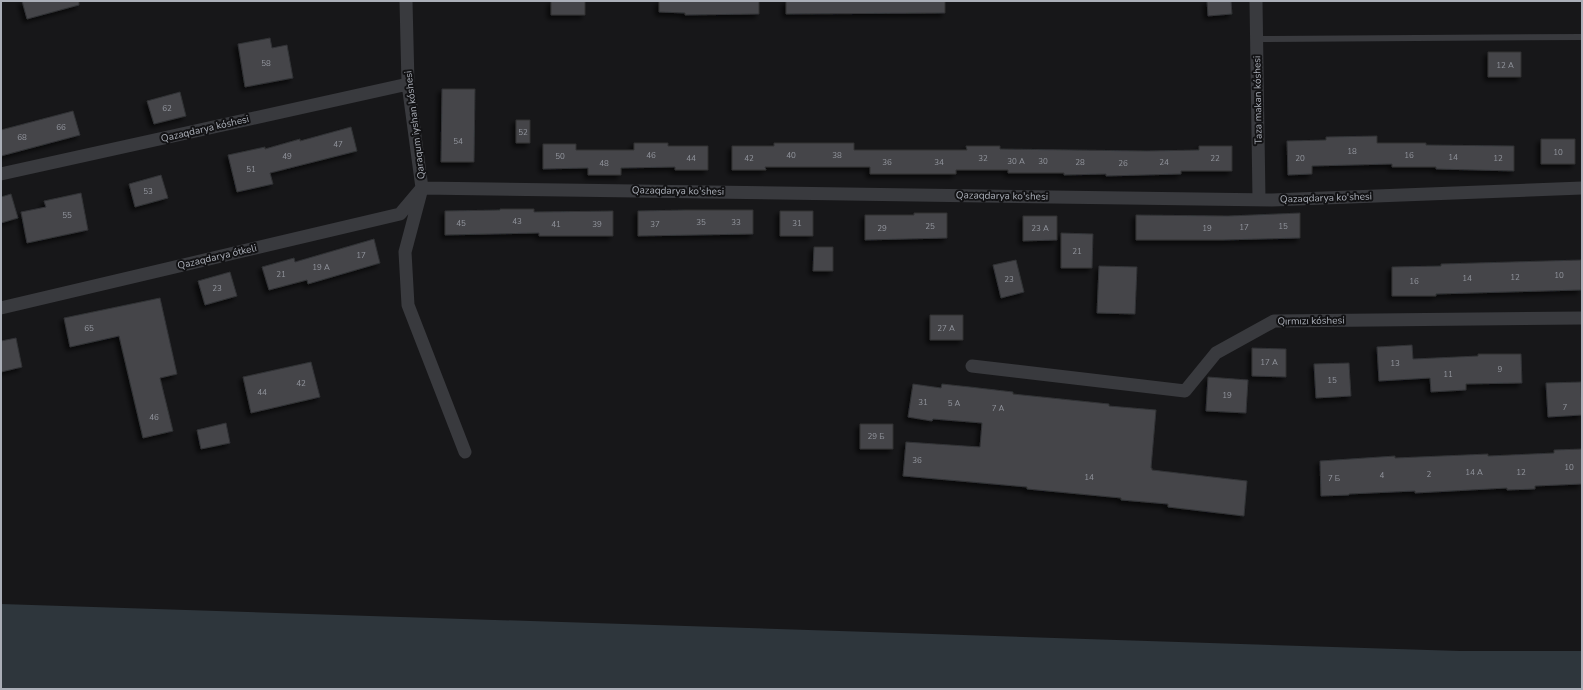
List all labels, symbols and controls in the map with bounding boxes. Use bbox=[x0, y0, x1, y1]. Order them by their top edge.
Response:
street label: Taza makan kóshesi bbox=[1250, 56, 1266, 144]
house number: 58 bbox=[261, 58, 271, 69]
house number: 12 А bbox=[1496, 60, 1514, 71]
street label: Qaraqum iyshan kóshesi bbox=[401, 70, 429, 180]
house number: 62 bbox=[162, 103, 172, 114]
street label: Qazaqdarya kóshesi bbox=[160, 112, 250, 146]
house number: 66 bbox=[56, 122, 66, 133]
house number: 52 bbox=[518, 127, 528, 138]
house number: 68 bbox=[17, 132, 27, 143]
house number: 54 bbox=[453, 136, 463, 147]
house number: 47 bbox=[333, 139, 343, 150]
house number: 18 bbox=[1347, 146, 1357, 157]
house number: 10 bbox=[1553, 147, 1563, 158]
house number: 46 bbox=[646, 150, 656, 161]
house number: 40 bbox=[786, 150, 796, 161]
house number: 38 bbox=[832, 150, 842, 161]
house number: 16 bbox=[1404, 150, 1414, 161]
house number: 49 bbox=[282, 151, 292, 162]
house number: 50 bbox=[555, 151, 565, 162]
house number: 14 bbox=[1448, 152, 1458, 163]
house number: 44 bbox=[686, 153, 696, 164]
house number: 42 bbox=[744, 153, 754, 164]
house number: 32 bbox=[978, 153, 988, 164]
house number: 22 bbox=[1210, 153, 1220, 164]
house number: 20 bbox=[1295, 153, 1305, 164]
house number: 12 bbox=[1493, 153, 1503, 164]
house number: 30 А bbox=[1007, 156, 1025, 167]
house number: 30 bbox=[1038, 156, 1048, 167]
house number: 36 bbox=[882, 157, 892, 168]
house number: 34 bbox=[934, 157, 944, 168]
house number: 28 bbox=[1075, 157, 1085, 168]
house number: 24 bbox=[1159, 157, 1169, 168]
house number: 48 bbox=[599, 158, 609, 169]
house number: 26 bbox=[1118, 158, 1128, 169]
house number: 51 bbox=[246, 164, 256, 175]
street label: Qazaqdarya ko'shesi bbox=[632, 183, 724, 199]
house number: 53 bbox=[143, 186, 153, 197]
street label: Qazaqdarya ko'shesi bbox=[956, 188, 1048, 204]
street label: Qazaqdarya ko'shesi bbox=[1280, 189, 1372, 207]
house number: 55 bbox=[62, 210, 72, 221]
house number: 43 bbox=[512, 216, 522, 227]
house number: 35 bbox=[696, 217, 706, 228]
house number: 33 bbox=[731, 217, 741, 228]
house number: 45 bbox=[456, 218, 466, 229]
house number: 31 bbox=[792, 218, 802, 229]
house number: 41 bbox=[551, 219, 561, 230]
house number: 39 bbox=[592, 219, 602, 230]
house number: 37 bbox=[650, 219, 660, 230]
house number: 25 bbox=[925, 221, 935, 232]
house number: 15 bbox=[1278, 221, 1288, 232]
house number: 17 bbox=[1239, 222, 1249, 233]
house number: 29 bbox=[877, 223, 887, 234]
house number: 23 А bbox=[1031, 223, 1049, 234]
house number: 19 bbox=[1202, 223, 1212, 234]
street label: Qazaqdarya ótkeli bbox=[176, 241, 258, 273]
house number: 21 bbox=[1072, 246, 1082, 257]
house number: 17 bbox=[356, 250, 366, 261]
house number: 19 А bbox=[312, 262, 330, 273]
house number: 21 bbox=[276, 269, 286, 280]
house number: 10 bbox=[1554, 270, 1564, 281]
house number: 12 bbox=[1510, 272, 1520, 283]
house number: 14 bbox=[1462, 273, 1472, 284]
house number: 23 bbox=[1004, 274, 1014, 285]
house number: 16 bbox=[1409, 276, 1419, 287]
house number: 23 bbox=[212, 283, 222, 294]
street label: Qırmızı kóshesi bbox=[1277, 313, 1345, 329]
house number: 65 bbox=[84, 323, 94, 334]
house number: 27 А bbox=[937, 323, 955, 334]
house number: 17 А bbox=[1260, 357, 1278, 368]
house number: 13 bbox=[1390, 358, 1400, 369]
house number: 9 bbox=[1498, 364, 1503, 375]
house number: 11 bbox=[1443, 369, 1453, 380]
house number: 15 bbox=[1327, 375, 1337, 386]
house number: 42 bbox=[296, 378, 306, 389]
house number: 44 bbox=[257, 387, 267, 398]
house number: 19 bbox=[1222, 390, 1232, 401]
house number: 31 bbox=[918, 397, 928, 408]
house number: 5 А bbox=[948, 398, 961, 409]
house number: 7 bbox=[1563, 402, 1568, 413]
house number: 7 А bbox=[992, 403, 1005, 414]
house number: 46 bbox=[149, 412, 159, 423]
house number: 29 Б bbox=[868, 431, 884, 442]
house number: 36 bbox=[912, 455, 922, 466]
house number: 10 bbox=[1564, 462, 1574, 473]
house number: 14 А bbox=[1465, 467, 1483, 478]
house number: 12 bbox=[1516, 467, 1526, 478]
house number: 2 bbox=[1427, 469, 1432, 480]
house number: 4 bbox=[1380, 470, 1385, 481]
house number: 14 bbox=[1084, 472, 1094, 483]
house number: 7 Б bbox=[1328, 473, 1340, 484]

